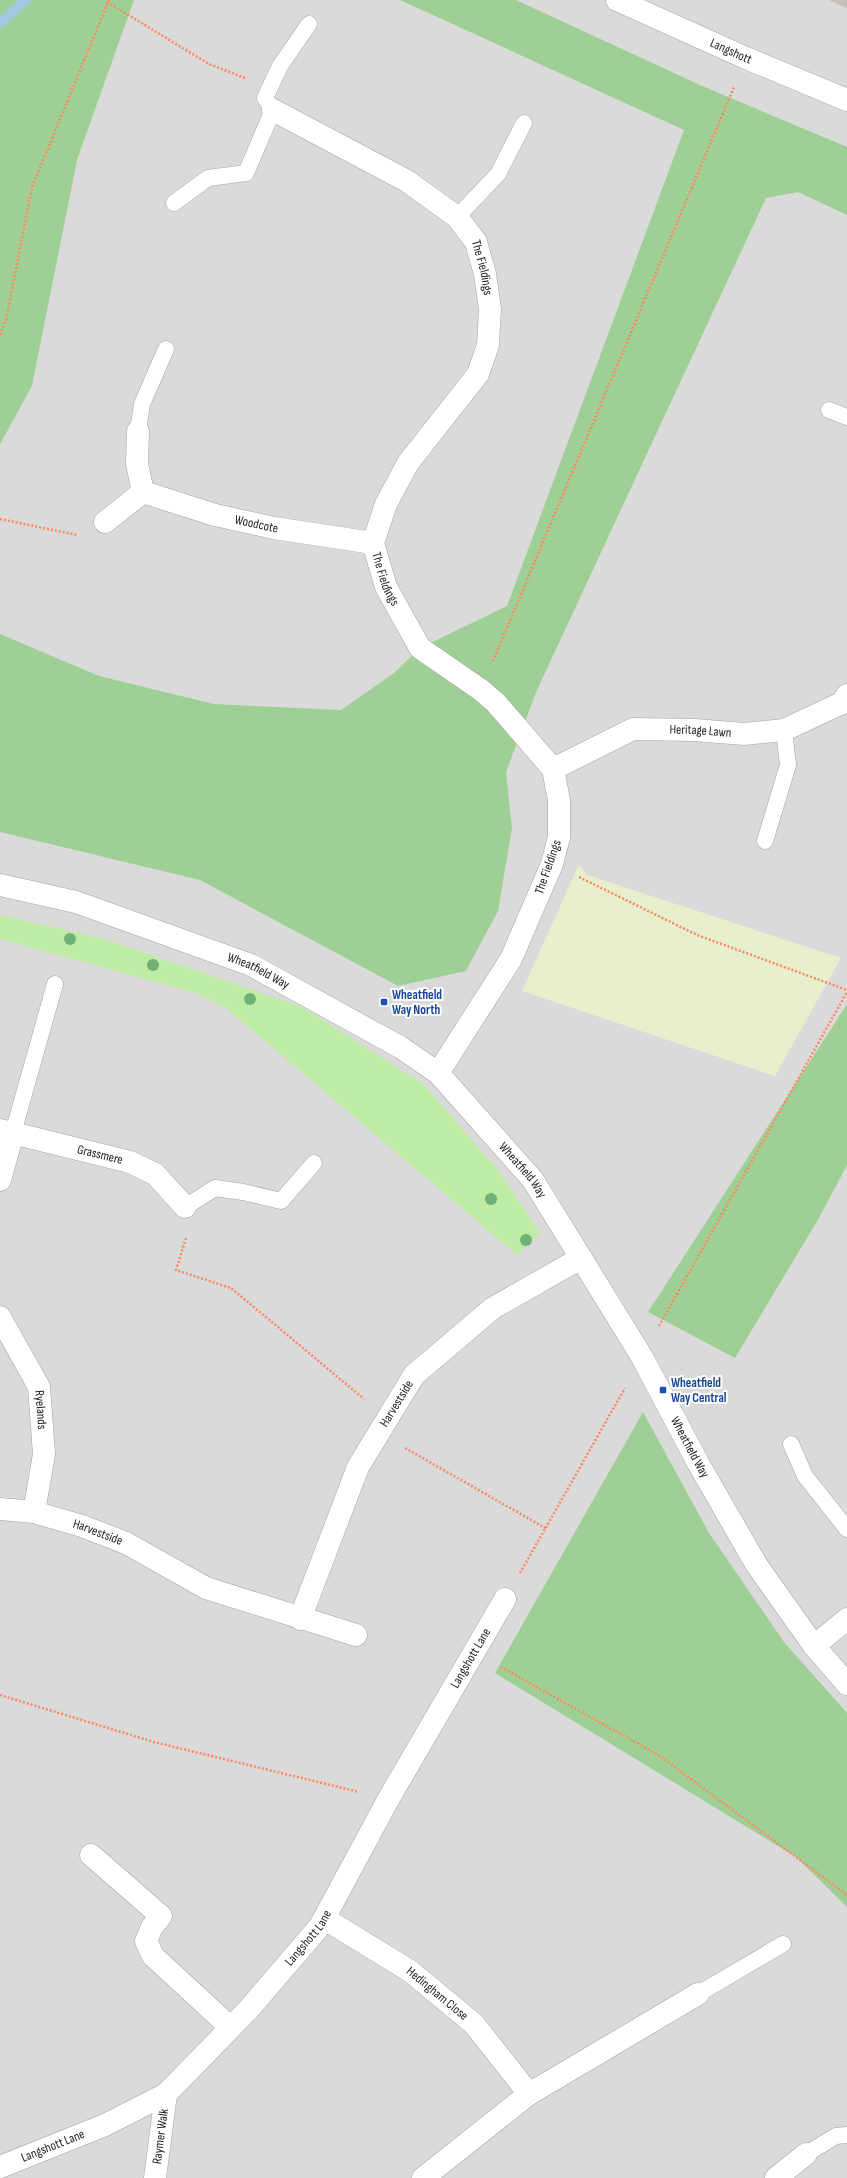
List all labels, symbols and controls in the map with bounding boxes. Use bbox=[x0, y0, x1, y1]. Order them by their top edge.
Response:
street label: Langshott bbox=[708, 35, 754, 68]
street label: The Fieldings bbox=[468, 238, 496, 297]
street label: Woodcote bbox=[233, 512, 279, 537]
street label: The Fieldings bbox=[368, 550, 403, 609]
street label: Heritage Lawn bbox=[669, 722, 732, 741]
street label: The Fieldings bbox=[531, 837, 565, 896]
street label: Wheatfield Way bbox=[225, 949, 292, 993]
place label: Wheatfield Way North bbox=[392, 987, 442, 1018]
marker: Wheatfield Way North bbox=[379, 997, 389, 1007]
street label: Wheatfield Way bbox=[495, 1139, 550, 1201]
street label: Grassmere bbox=[75, 1141, 125, 1168]
place label: Wheatfield Way Central bbox=[671, 1375, 727, 1406]
street label: Harvestside bbox=[376, 1377, 417, 1430]
marker: Wheatfield Way Central bbox=[658, 1385, 668, 1395]
street label: Ryelands bbox=[31, 1390, 50, 1430]
street label: Wheatfield Way bbox=[667, 1414, 713, 1481]
street label: Harvestside bbox=[71, 1516, 125, 1549]
street label: Langshott Lane bbox=[447, 1625, 494, 1691]
street label: Langshott Lane bbox=[281, 1907, 335, 1969]
street label: Hedingham Close bbox=[403, 1963, 471, 2024]
street label: Raymer Walk bbox=[149, 2108, 172, 2165]
street label: Langshott Lane bbox=[19, 2126, 87, 2166]

